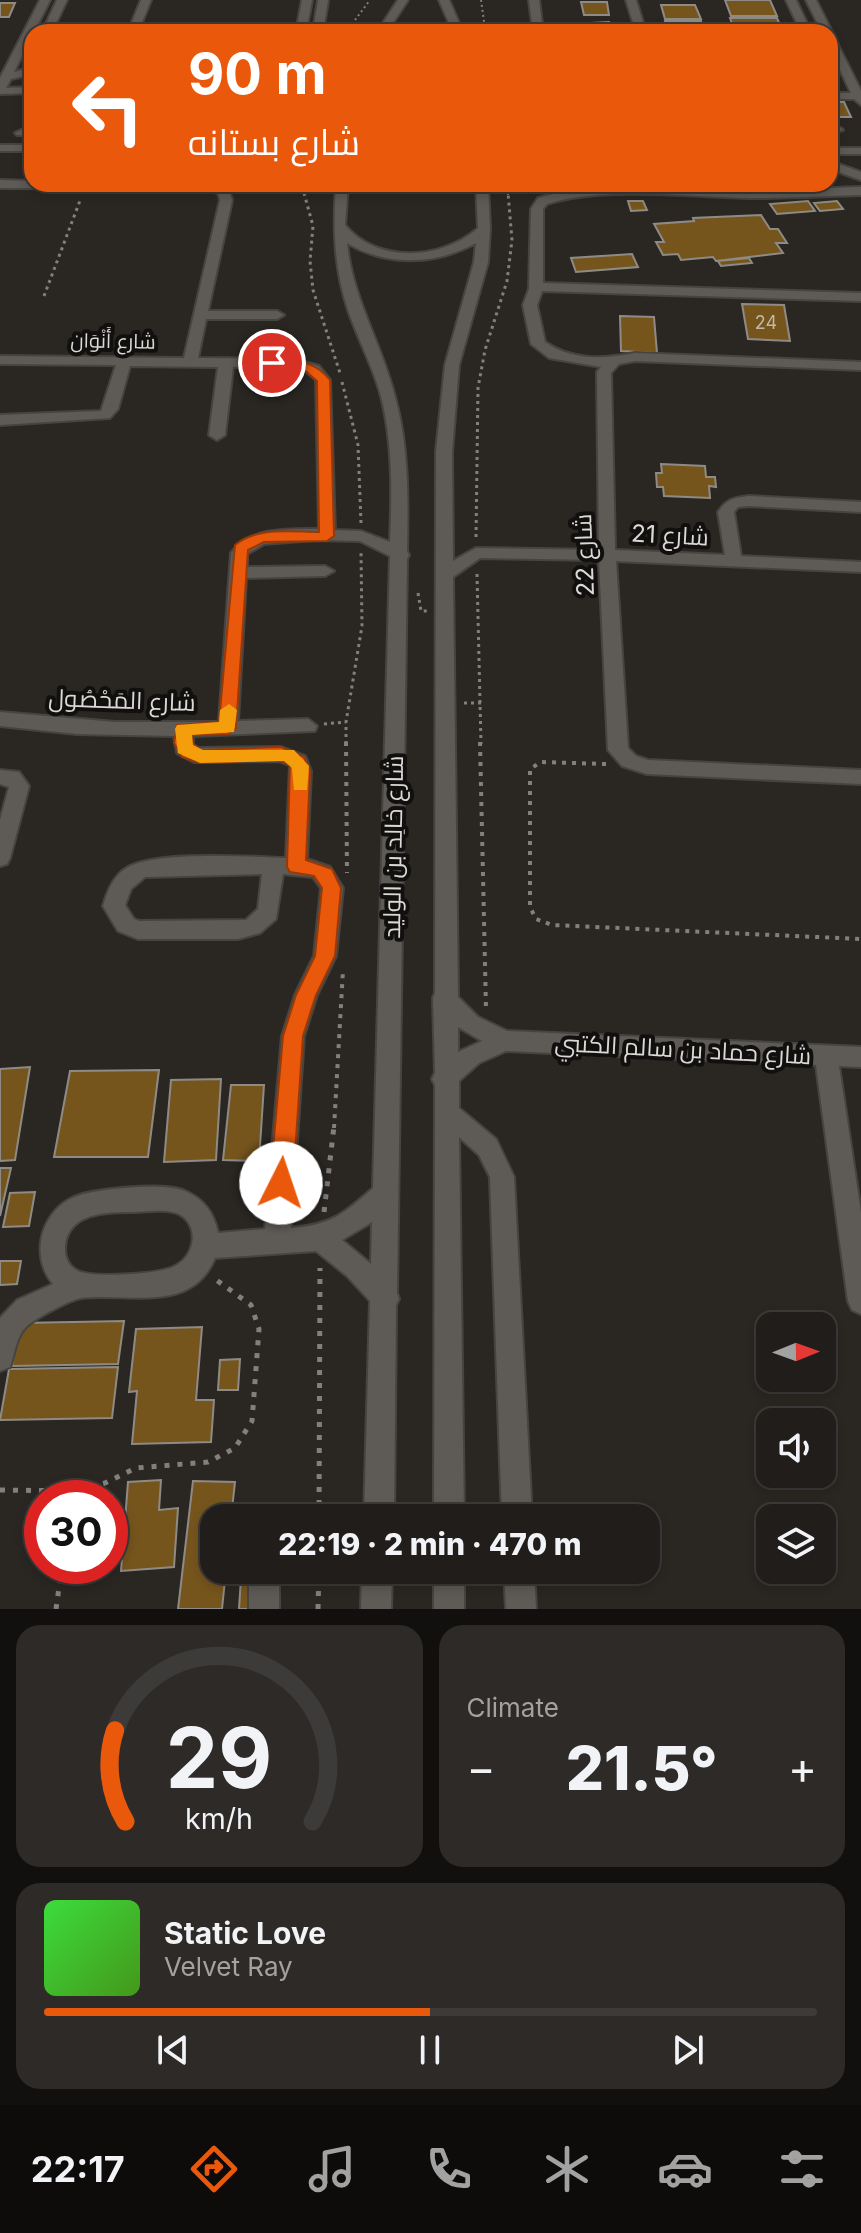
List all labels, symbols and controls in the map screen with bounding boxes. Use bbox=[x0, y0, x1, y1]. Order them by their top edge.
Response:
text: 90 m bbox=[188, 40, 327, 108]
icon: left bbox=[56, 56, 160, 160]
text: شارع بستانه bbox=[188, 120, 360, 164]
house number: 24 bbox=[755, 312, 777, 333]
street label: شارع أَنْوَان bbox=[70, 326, 156, 356]
pin bbox=[238, 329, 306, 397]
icon: arrive bbox=[250, 341, 294, 385]
street label: شارع 22 bbox=[568, 513, 602, 597]
street label: شارع 21 bbox=[630, 518, 710, 554]
street label: شارع المَحْصُول bbox=[48, 683, 196, 719]
street label: شارع خالِد بن الوليد bbox=[377, 755, 411, 939]
street label: شارع حماد بن سالم الكتبي bbox=[554, 1028, 812, 1075]
position arrow bbox=[239, 1141, 323, 1225]
north arrow bbox=[756, 1312, 836, 1392]
map controls bbox=[756, 1312, 836, 1584]
button: sound bbox=[756, 1408, 836, 1488]
speed limit sign: 30 bbox=[24, 1480, 128, 1584]
button: layers bbox=[756, 1504, 836, 1584]
text: 22:19 · 2 min · 470 m bbox=[278, 1526, 582, 1562]
text: Climate bbox=[467, 1692, 559, 1723]
text: 29 bbox=[166, 1707, 272, 1808]
text: 21.5° bbox=[566, 1732, 718, 1804]
text: − bbox=[467, 1741, 496, 1795]
text: + bbox=[788, 1741, 817, 1795]
text: km/h bbox=[185, 1801, 253, 1836]
text: Static Love bbox=[164, 1915, 326, 1951]
text: Velvet Ray bbox=[164, 1951, 293, 1982]
icon: previous bbox=[151, 2028, 195, 2072]
icon: pause bbox=[408, 2028, 452, 2072]
icon: next bbox=[666, 2028, 710, 2072]
icon: directions bbox=[186, 2141, 242, 2197]
icon: music bbox=[304, 2141, 360, 2197]
icon: phone bbox=[421, 2141, 477, 2197]
icon: climate bbox=[539, 2141, 595, 2197]
icon: car bbox=[657, 2141, 713, 2197]
icon: filters bbox=[774, 2141, 830, 2197]
text: 22:17 bbox=[31, 2147, 125, 2191]

